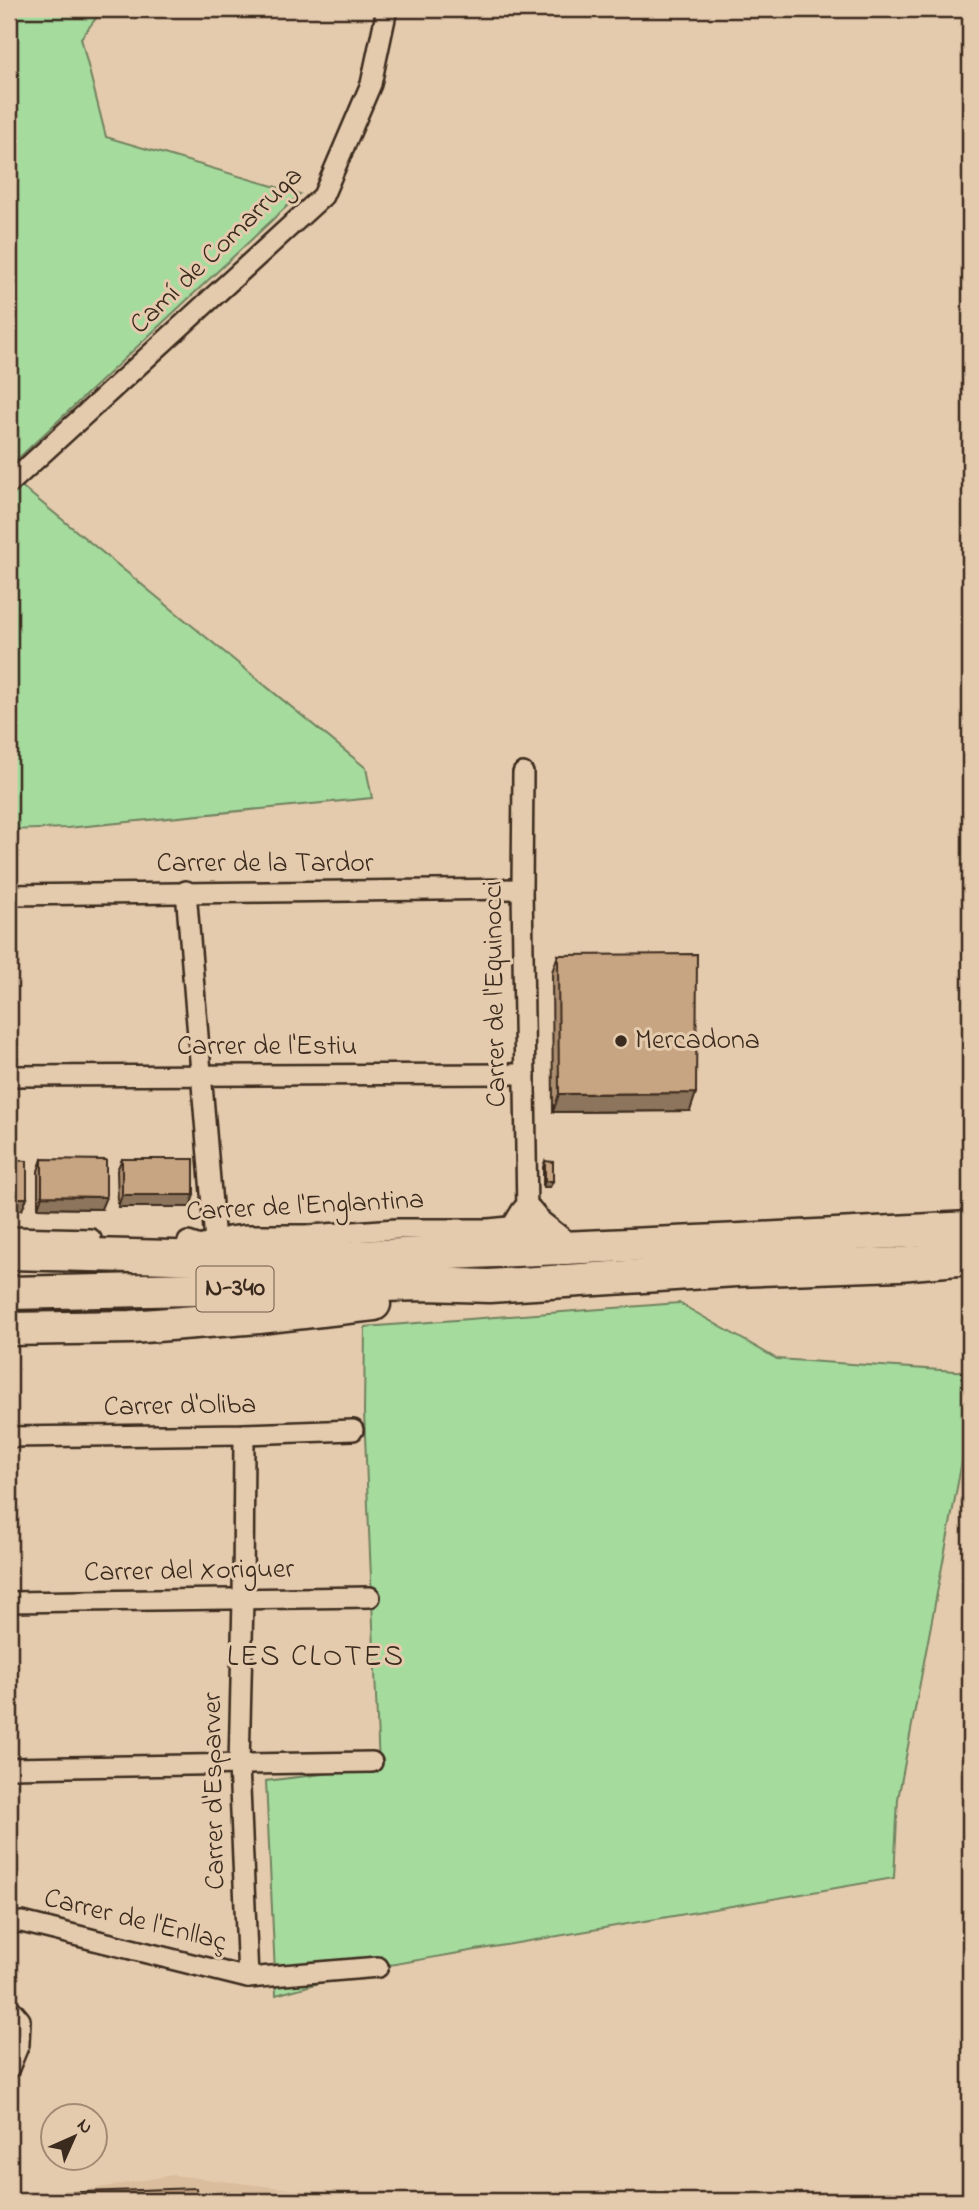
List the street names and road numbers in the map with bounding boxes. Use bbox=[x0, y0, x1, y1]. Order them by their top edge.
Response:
street label: Camí de Comarruga bbox=[121, 157, 313, 345]
street label: Carrer de la Tardor bbox=[156, 844, 374, 885]
street label: Carrer de l'Equinocci bbox=[474, 880, 518, 1108]
street label: Carrer de l'Estiu bbox=[177, 1027, 357, 1068]
street label: Carrer de l'Englantina bbox=[185, 1180, 425, 1234]
road number: N-340 bbox=[196, 1266, 274, 1312]
street label: Carrer d'Oliba bbox=[103, 1385, 257, 1429]
street label: Carrer del Xoriguer bbox=[84, 1550, 295, 1594]
street label: Carrer d'Esparver bbox=[193, 1691, 237, 1890]
street label: Carrer de l'Enllaç bbox=[39, 1879, 231, 1964]

